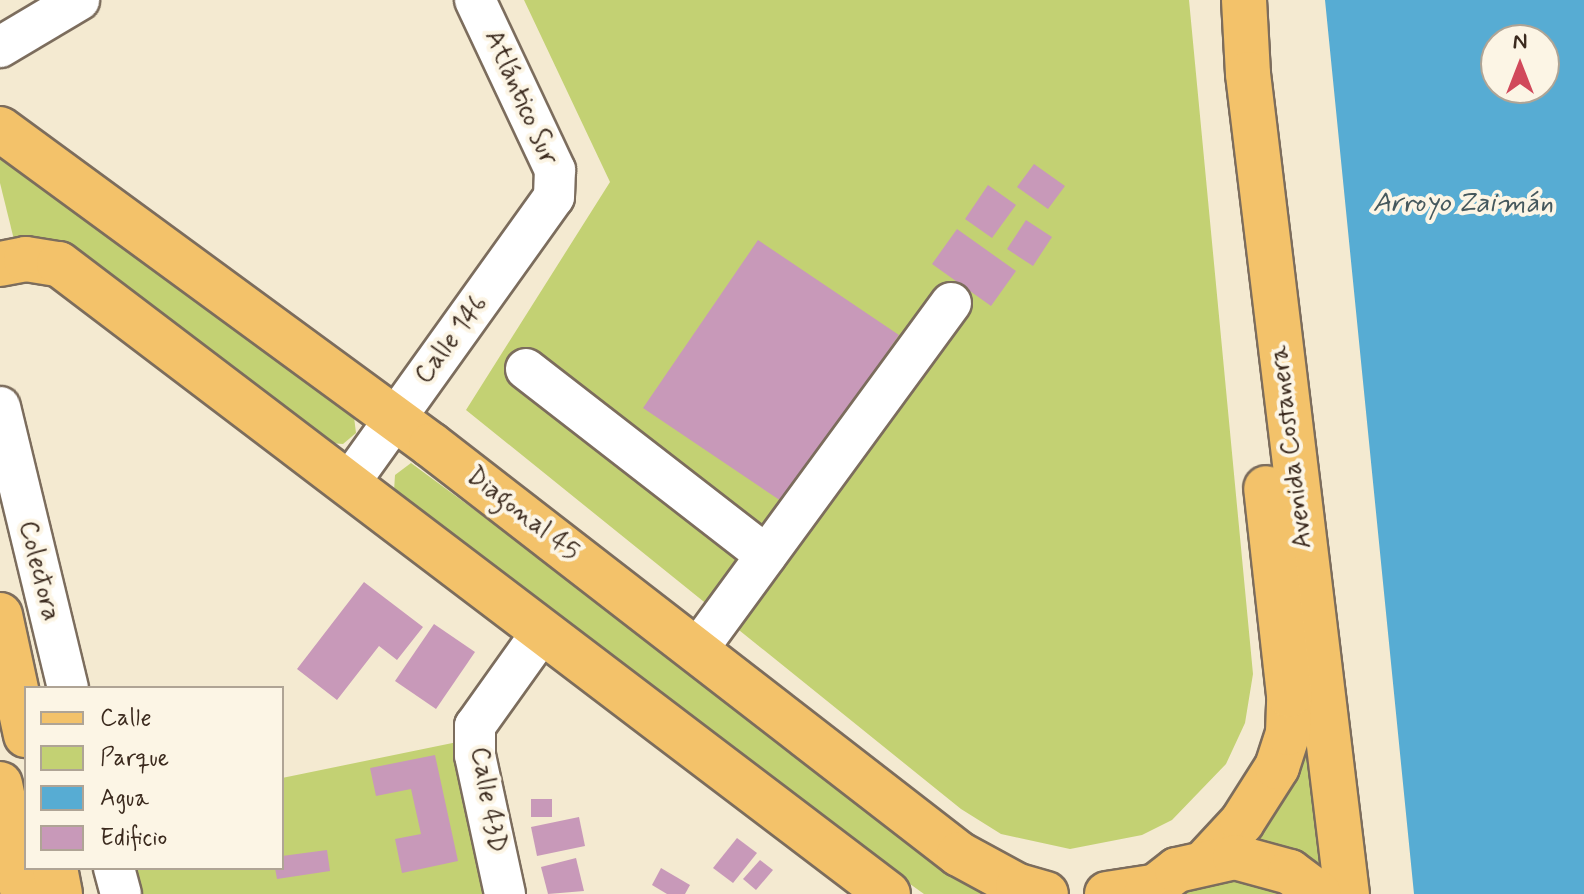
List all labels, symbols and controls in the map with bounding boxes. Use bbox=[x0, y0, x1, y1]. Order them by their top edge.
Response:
north arrow bbox=[1480, 24, 1560, 104]
street label: Atlántico Sur bbox=[476, 25, 564, 171]
text: N bbox=[1513, 28, 1527, 56]
water label: Arroyo Zaimán bbox=[1372, 187, 1554, 221]
street label: Calle 146 bbox=[409, 289, 495, 391]
street label: Avenida Costanera bbox=[1264, 343, 1320, 551]
street label: Diagonal 45 bbox=[459, 461, 585, 569]
street label: Colectora bbox=[11, 518, 65, 624]
legend bbox=[24, 686, 284, 870]
text: Calle bbox=[100, 703, 152, 734]
text: Parque bbox=[100, 743, 169, 774]
street label: Calle 43D bbox=[462, 745, 512, 855]
text: Agua bbox=[100, 783, 149, 814]
text: Edificio bbox=[100, 823, 167, 854]

